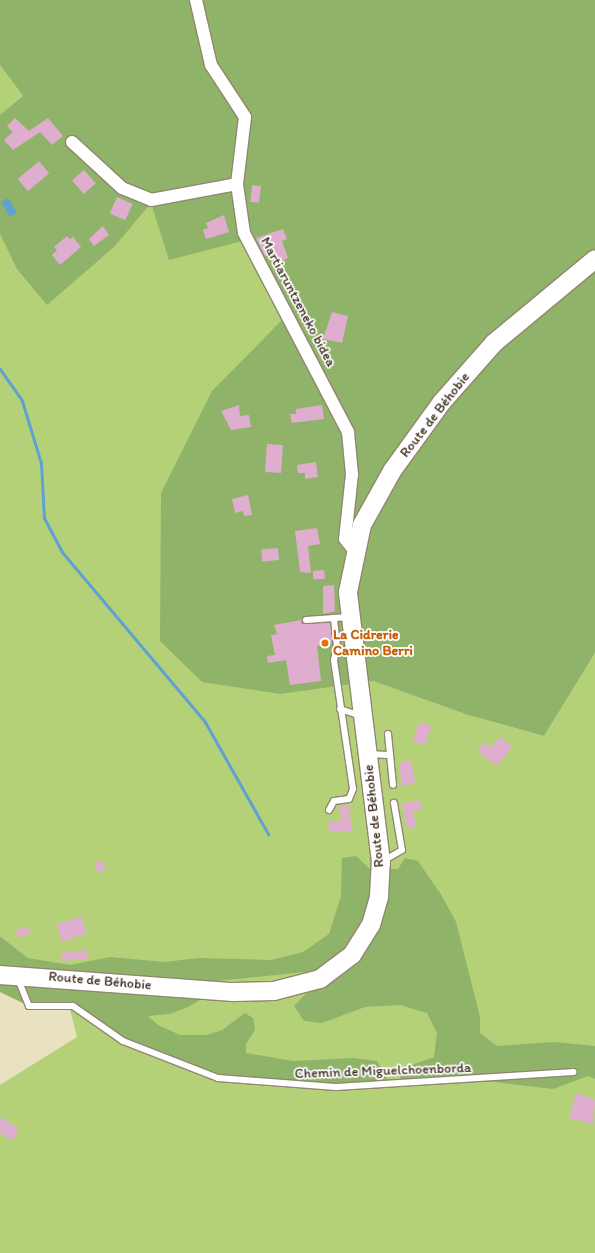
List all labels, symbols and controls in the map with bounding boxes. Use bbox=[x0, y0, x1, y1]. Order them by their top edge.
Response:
street label: Martiaruntzeneko bidea bbox=[257, 235, 339, 369]
street label: Route de Béhobie bbox=[396, 369, 474, 461]
place label: La Cidrerie Camino Berri bbox=[333, 627, 413, 660]
marker: La Cidrerie Camino Berri bbox=[320, 638, 330, 648]
street label: Route de Béhobie bbox=[360, 763, 388, 869]
street label: Route de Béhobie bbox=[48, 968, 152, 994]
street label: Chemin de Miguelchoenborda bbox=[294, 1060, 472, 1082]

